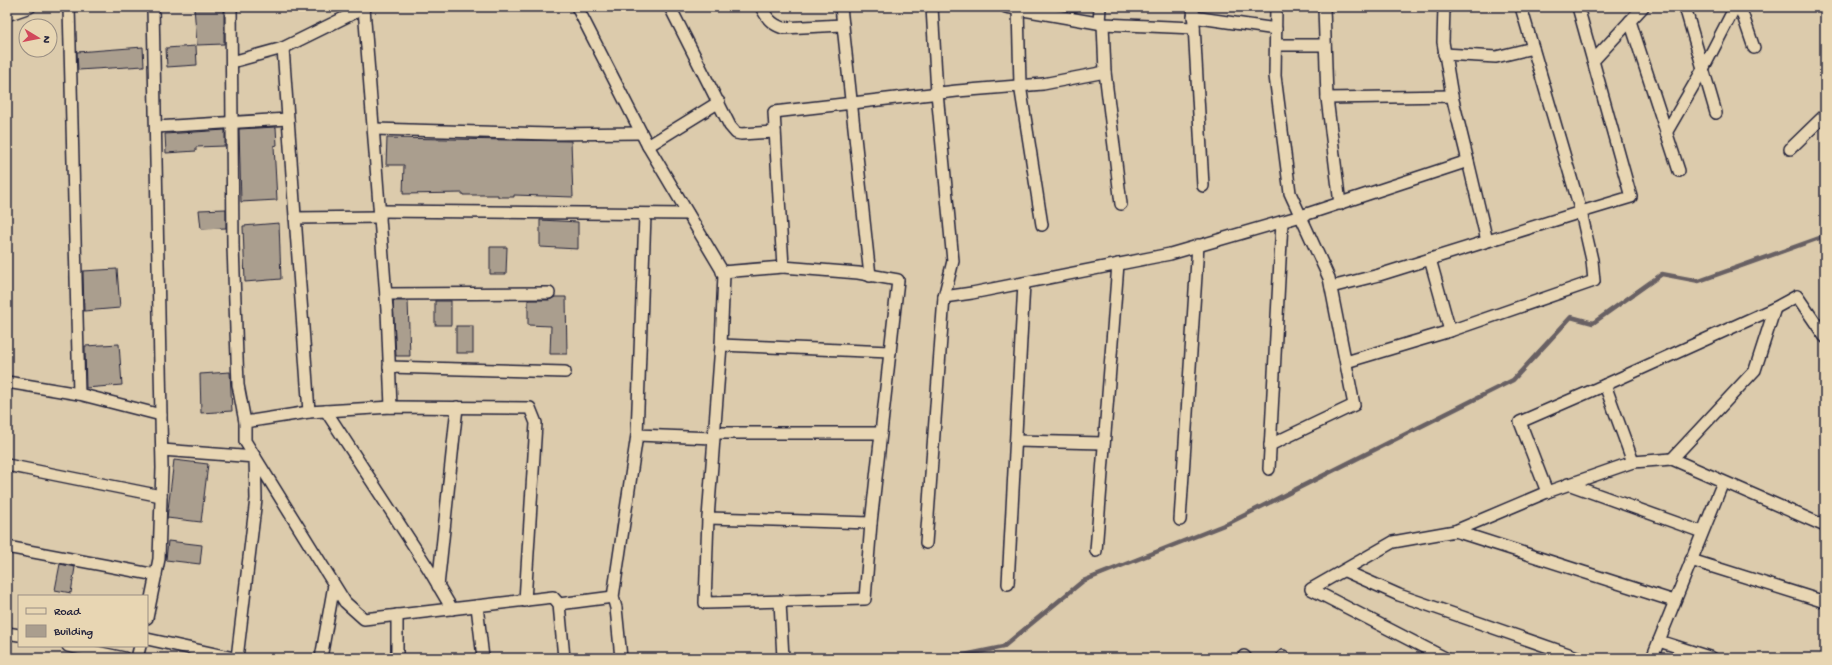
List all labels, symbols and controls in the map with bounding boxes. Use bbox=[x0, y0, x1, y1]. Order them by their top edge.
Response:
north arrow bbox=[18, 18, 58, 58]
text: N bbox=[39, 35, 52, 44]
legend bbox=[18, 595, 148, 647]
text: Road bbox=[54, 606, 81, 620]
text: Building bbox=[53, 626, 93, 640]

